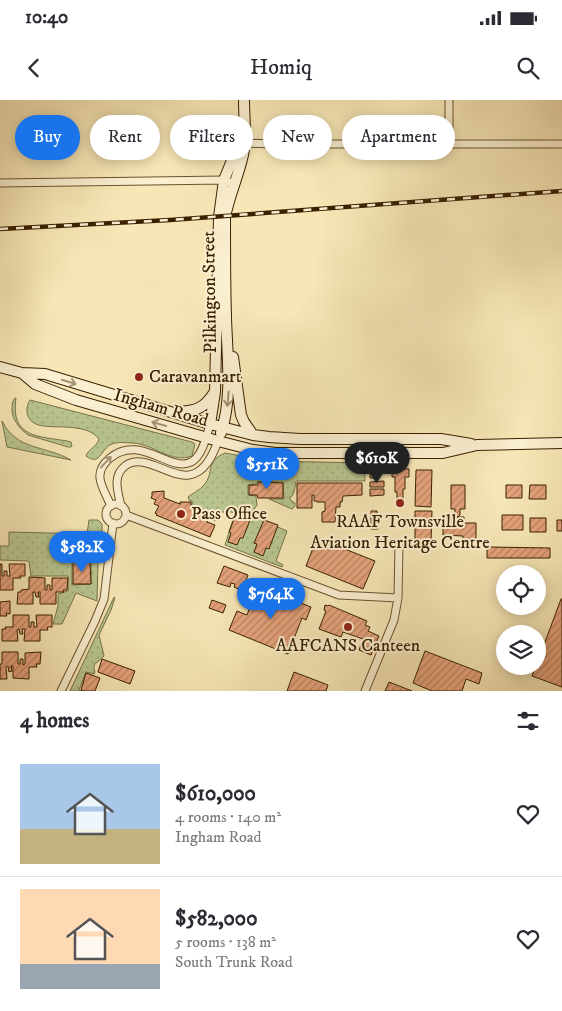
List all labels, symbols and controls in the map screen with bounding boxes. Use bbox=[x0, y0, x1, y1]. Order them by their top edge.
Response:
text: 10:40 bbox=[25, 6, 68, 29]
icon: back bbox=[20, 54, 48, 82]
text: Homiq bbox=[250, 54, 312, 81]
icon: search bbox=[514, 54, 542, 82]
chip: Buy bbox=[15, 115, 80, 160]
chip: Rent bbox=[90, 115, 160, 160]
chip: Filters bbox=[170, 115, 253, 160]
chip: New bbox=[263, 115, 332, 160]
chip: Apartment bbox=[342, 115, 455, 160]
street label: Pilkington Street bbox=[198, 230, 222, 353]
place label: Caravanmart bbox=[149, 366, 242, 388]
marker: Caravanmart bbox=[133, 371, 145, 383]
one-way arrow bbox=[61, 377, 77, 387]
street label: Ingham Road bbox=[111, 384, 211, 432]
one-way arrow bbox=[223, 391, 232, 407]
one-way arrow bbox=[152, 419, 168, 429]
pin: $610K bbox=[342, 442, 412, 484]
pin: $551K bbox=[232, 448, 302, 490]
text: $610K bbox=[356, 448, 398, 468]
text: $551K bbox=[246, 454, 288, 474]
one-way arrow bbox=[100, 456, 112, 468]
marker: RAAF Townsville Aviation Heritage Centre bbox=[394, 497, 406, 509]
place label: Pass Office bbox=[191, 503, 267, 525]
marker: Pass Office bbox=[175, 508, 187, 520]
place label: RAAF Townsville Aviation Heritage Centre bbox=[310, 511, 490, 554]
pin: $582K bbox=[47, 530, 117, 573]
text: $582K bbox=[60, 537, 104, 557]
map controls bbox=[496, 565, 546, 675]
button: locate bbox=[496, 565, 546, 615]
pin: $764K bbox=[236, 578, 306, 620]
text: $764K bbox=[248, 584, 294, 604]
marker: AAFCANS Canteen bbox=[342, 621, 354, 633]
button: layers bbox=[496, 625, 546, 675]
place label: AAFCANS Canteen bbox=[276, 635, 421, 657]
icon: filters bbox=[514, 707, 542, 735]
text: 4 homes bbox=[20, 708, 89, 734]
text: $610,000 bbox=[175, 781, 256, 807]
icon: home bbox=[60, 784, 120, 844]
icon: heart bbox=[514, 800, 542, 828]
text: 4 rooms · 140 m² bbox=[175, 807, 281, 827]
text: Ingham Road bbox=[175, 827, 262, 847]
text: $582,000 bbox=[175, 906, 257, 932]
icon: home bbox=[60, 909, 120, 969]
icon: heart bbox=[514, 925, 542, 953]
text: 5 rooms · 138 m² bbox=[175, 932, 276, 952]
text: South Trunk Road bbox=[175, 952, 293, 972]

